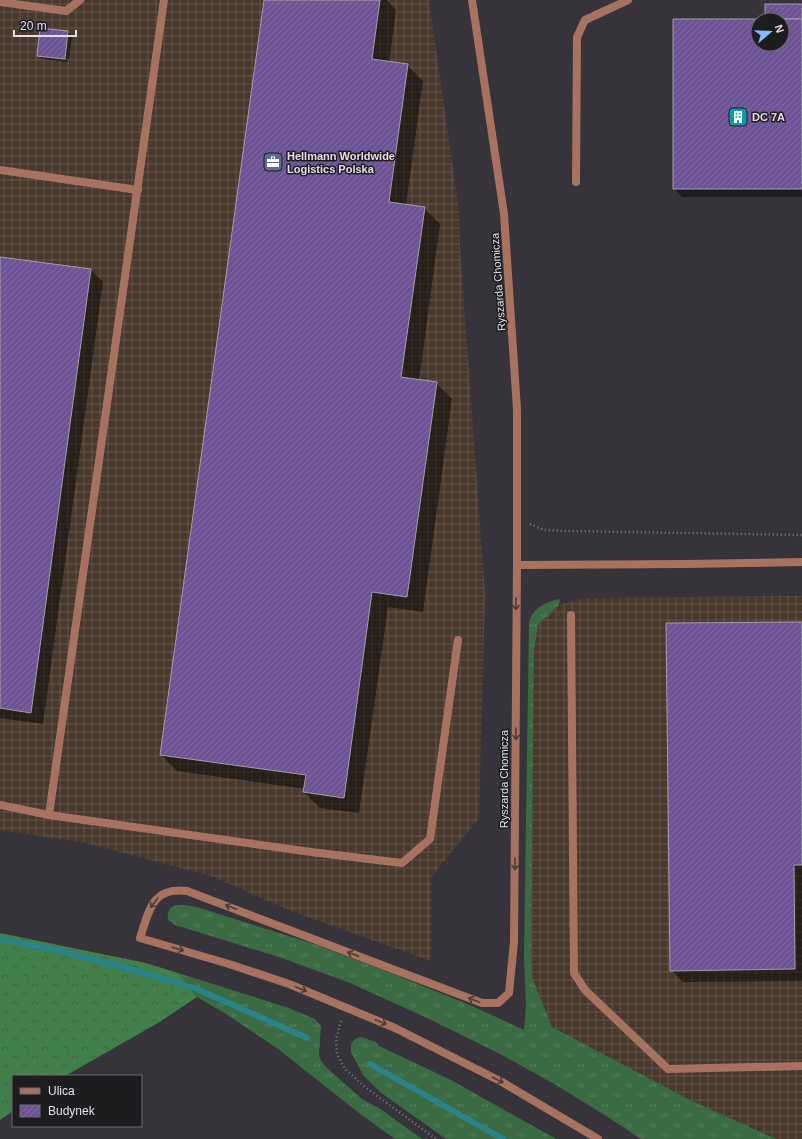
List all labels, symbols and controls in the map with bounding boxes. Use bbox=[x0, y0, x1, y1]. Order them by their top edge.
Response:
scale bar bbox=[14, 12, 76, 38]
north arrow bbox=[750, 12, 790, 52]
text: 20 m bbox=[20, 19, 47, 33]
text: N bbox=[772, 23, 786, 35]
building icon: DC 7A bbox=[727, 106, 749, 128]
place label: DC 7A bbox=[752, 111, 785, 123]
place label: Hellmann Worldwide Logistics Polska bbox=[287, 150, 395, 175]
office icon: Hellmann Worldwide Logistics Polska bbox=[262, 151, 284, 173]
street label: Ryszarda Chomicza bbox=[489, 232, 507, 332]
one-way arrow bbox=[512, 597, 520, 610]
one-way arrow bbox=[512, 727, 520, 740]
street label: Ryszarda Chomicza bbox=[498, 729, 510, 828]
one-way arrow bbox=[511, 857, 519, 870]
one-way arrow bbox=[150, 897, 158, 908]
one-way arrow bbox=[226, 903, 238, 911]
one-way arrow bbox=[171, 946, 184, 953]
one-way arrow bbox=[347, 949, 359, 957]
one-way arrow bbox=[295, 986, 307, 994]
one-way arrow bbox=[468, 996, 480, 1004]
one-way arrow bbox=[375, 1019, 387, 1026]
legend bbox=[12, 1075, 142, 1127]
one-way arrow bbox=[492, 1076, 504, 1084]
text: Ulica bbox=[48, 1084, 75, 1098]
text: Budynek bbox=[48, 1104, 96, 1118]

